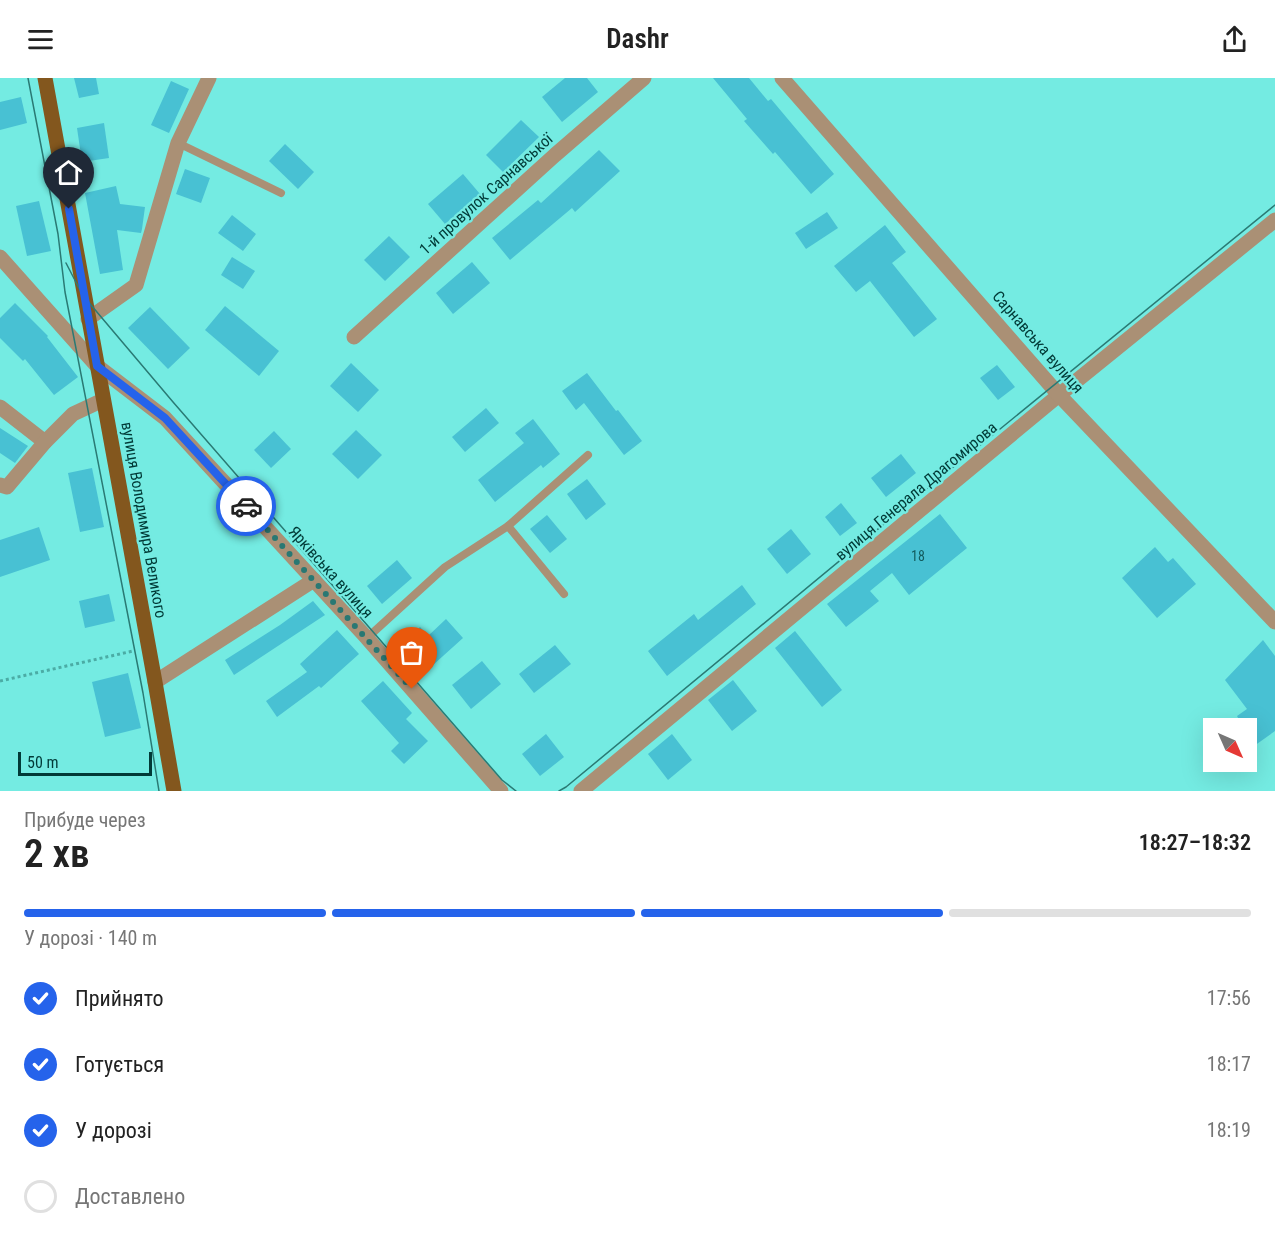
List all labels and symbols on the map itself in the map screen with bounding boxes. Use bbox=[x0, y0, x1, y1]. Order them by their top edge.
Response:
street label: 1-й провулок Сарнавської bbox=[416, 128, 557, 259]
pin bbox=[43, 147, 94, 209]
street label: Сарнавська вулиця bbox=[988, 287, 1088, 397]
street label: вулиця Генерала Драгомирова bbox=[831, 418, 1001, 564]
street label: вулиця Володимира Великого bbox=[117, 420, 171, 620]
courier bbox=[216, 476, 276, 536]
street label: Ярківська вулиця bbox=[285, 522, 377, 622]
house number: 18 bbox=[911, 548, 925, 564]
pin bbox=[386, 627, 437, 689]
north arrow bbox=[1203, 718, 1257, 772]
scale bar bbox=[18, 749, 152, 776]

